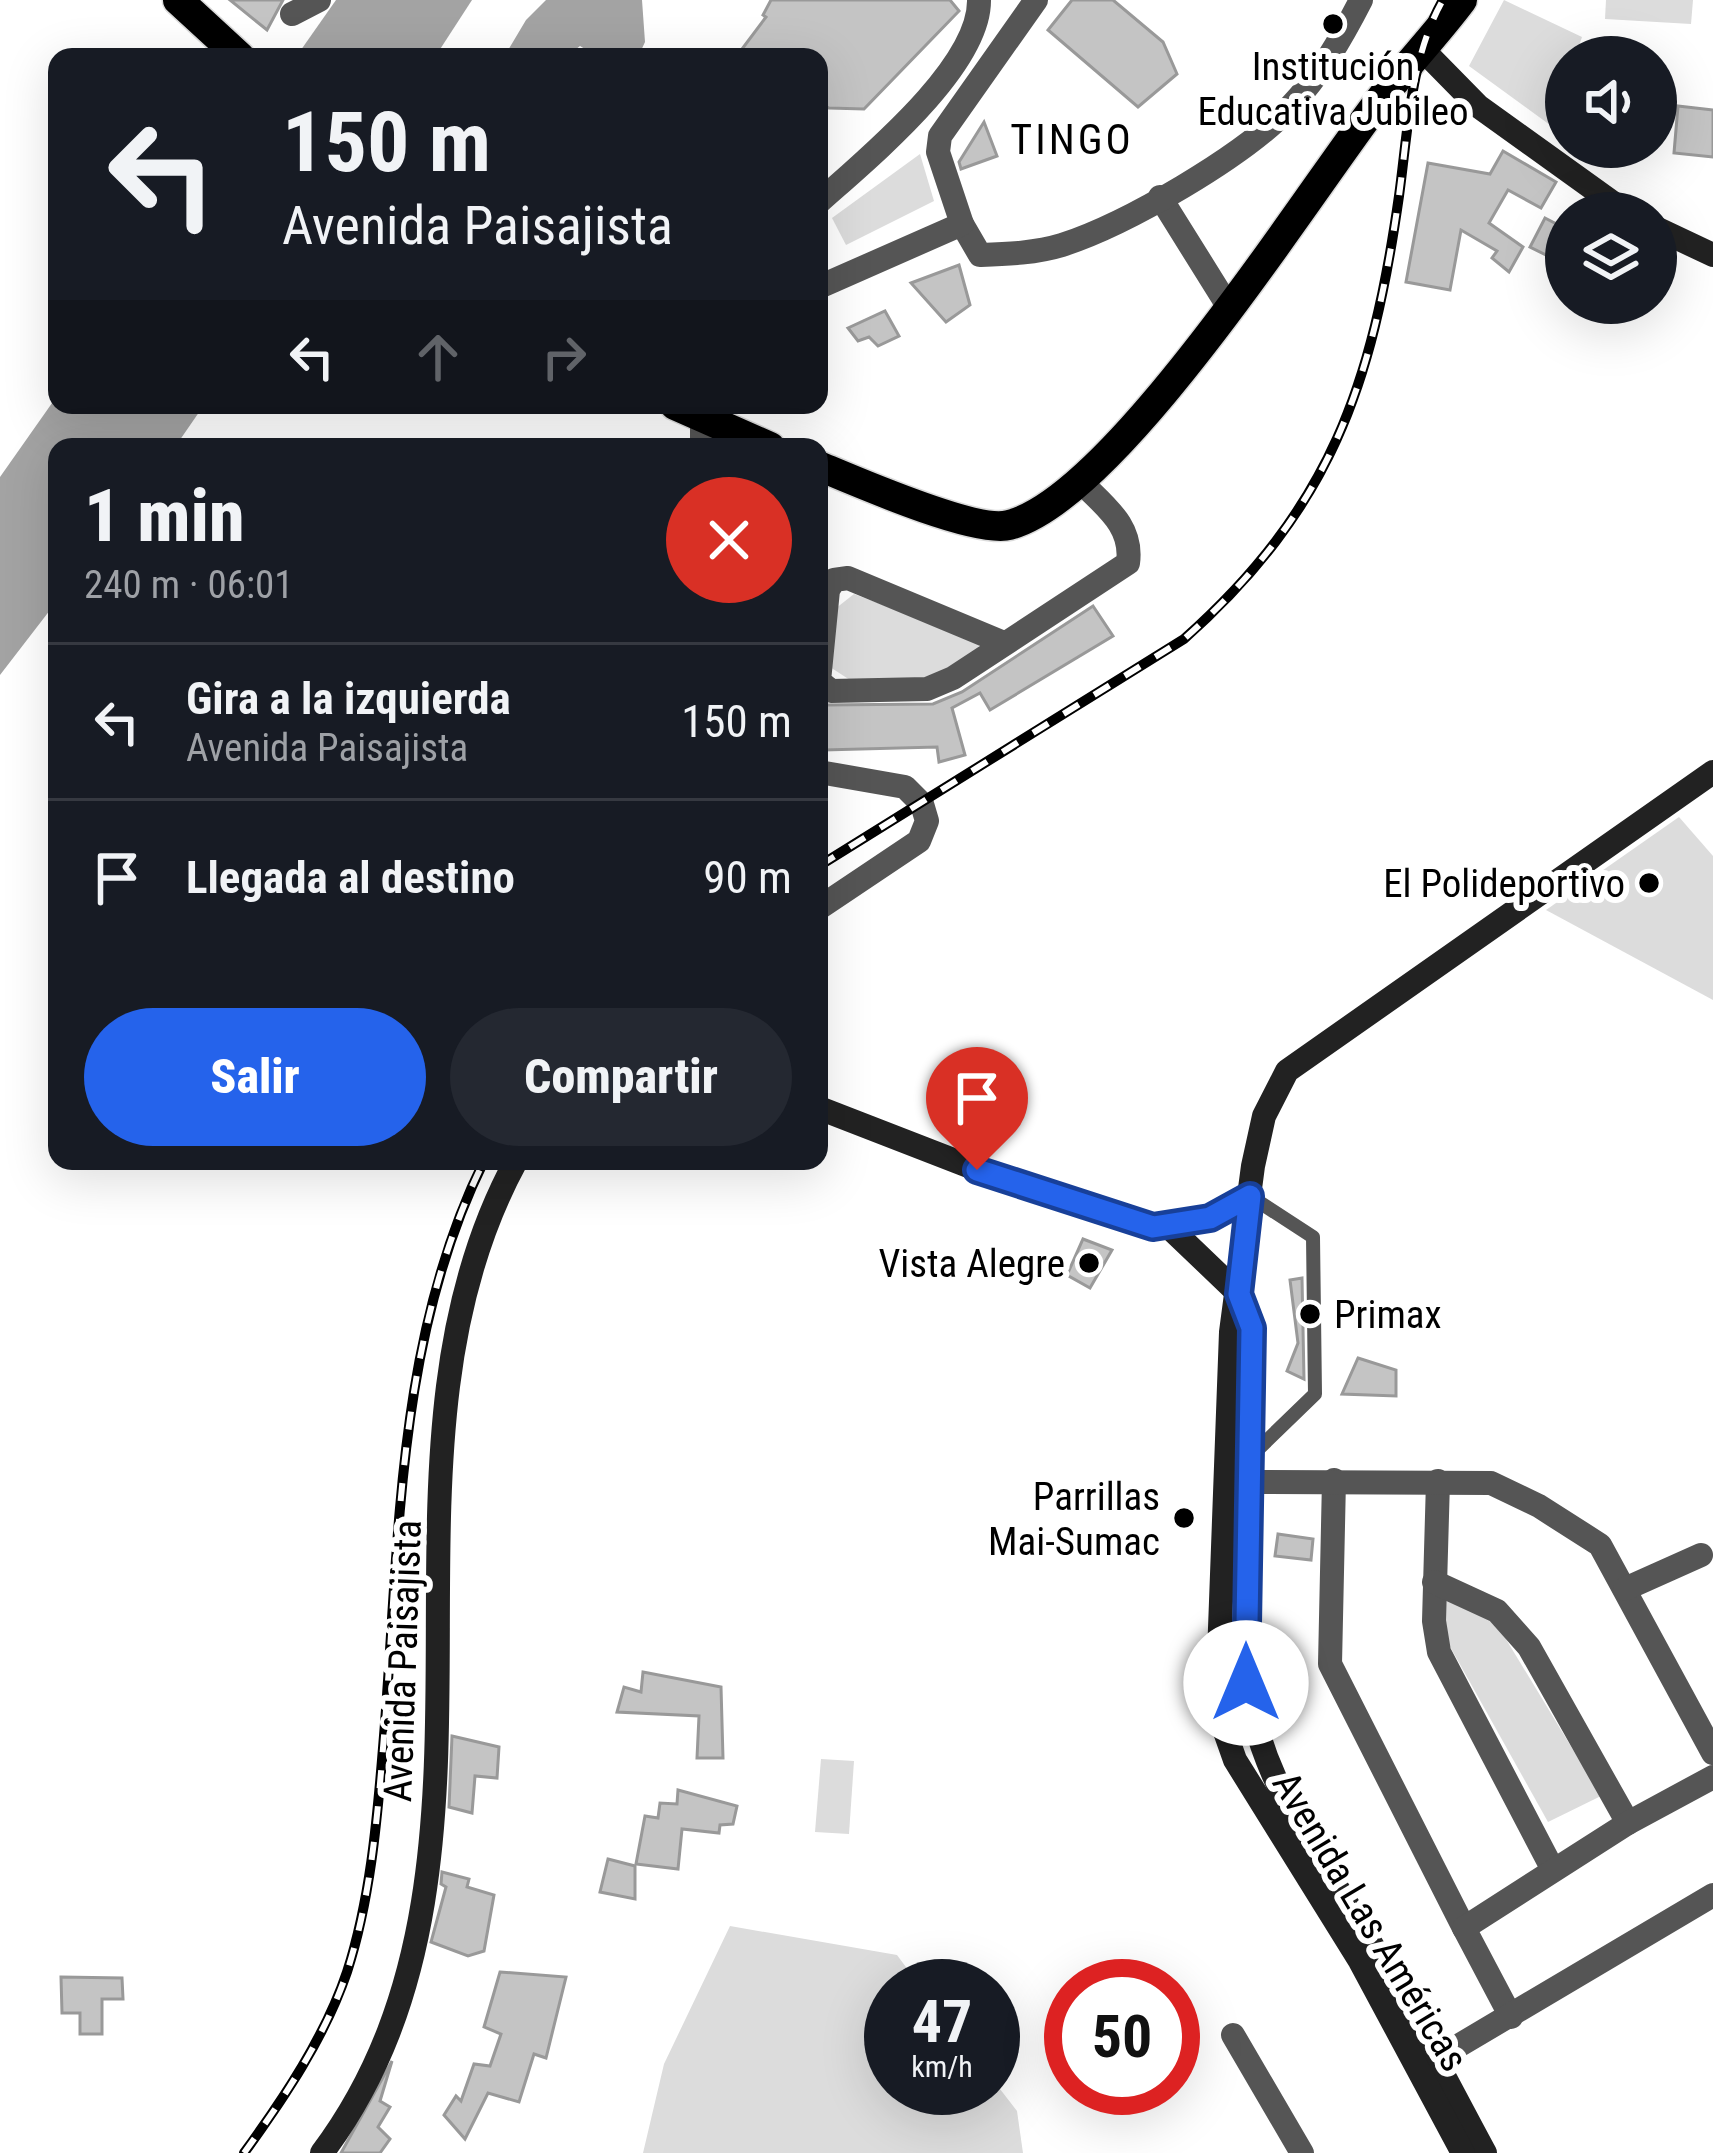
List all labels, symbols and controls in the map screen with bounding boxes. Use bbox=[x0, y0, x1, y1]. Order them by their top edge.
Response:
marker: Institución Educativa Jubileo bbox=[1320, 11, 1346, 37]
map controls bbox=[1545, 36, 1677, 324]
button: sound bbox=[1545, 36, 1677, 168]
place label: Institución Educativa Jubileo bbox=[1197, 44, 1469, 135]
text: 150 m bbox=[282, 93, 491, 192]
icon: left bbox=[84, 96, 240, 252]
district label: TINGO bbox=[1010, 115, 1134, 164]
button: layers bbox=[1545, 192, 1677, 324]
text: Avenida Paisajista bbox=[282, 194, 673, 257]
icon: left bbox=[279, 324, 345, 390]
icon: ahead bbox=[405, 324, 471, 390]
icon: right bbox=[531, 324, 597, 390]
text: 1 min bbox=[84, 474, 245, 559]
button: close bbox=[666, 477, 792, 603]
text: 240 m · 06:01 bbox=[84, 562, 294, 608]
text: Gira a la izquierda bbox=[186, 672, 511, 725]
icon: left bbox=[84, 689, 150, 755]
text: 150 m bbox=[681, 695, 792, 748]
text: Avenida Paisajista bbox=[186, 725, 468, 771]
icon: arrive bbox=[84, 845, 150, 911]
text: Llegada al destino bbox=[186, 851, 515, 904]
text: 90 m bbox=[703, 851, 792, 904]
place label: El Polideportivo bbox=[1383, 861, 1625, 907]
marker: El Polideportivo bbox=[1636, 870, 1662, 896]
button: Salir bbox=[84, 1008, 426, 1146]
button: Compartir bbox=[450, 1008, 792, 1146]
pin bbox=[926, 1047, 1028, 1170]
icon: arrive bbox=[944, 1065, 1010, 1131]
place label: Vista Alegre bbox=[878, 1241, 1065, 1287]
marker: Vista Alegre bbox=[1076, 1250, 1102, 1276]
place label: Primax bbox=[1334, 1292, 1442, 1338]
marker: Primax bbox=[1297, 1301, 1323, 1327]
place label: Parrillas Mai-Sumac bbox=[988, 1474, 1160, 1565]
marker: Parrillas Mai-Sumac bbox=[1171, 1505, 1197, 1531]
street label: Avenida Paisajista bbox=[375, 1519, 431, 1803]
position arrow bbox=[1183, 1620, 1309, 1746]
street label: Avenida Las Américas bbox=[1263, 1764, 1478, 2079]
speed limit sign: 50 bbox=[1044, 1959, 1200, 2115]
text: 47 bbox=[912, 1986, 972, 2057]
text: km/h bbox=[911, 2049, 973, 2084]

